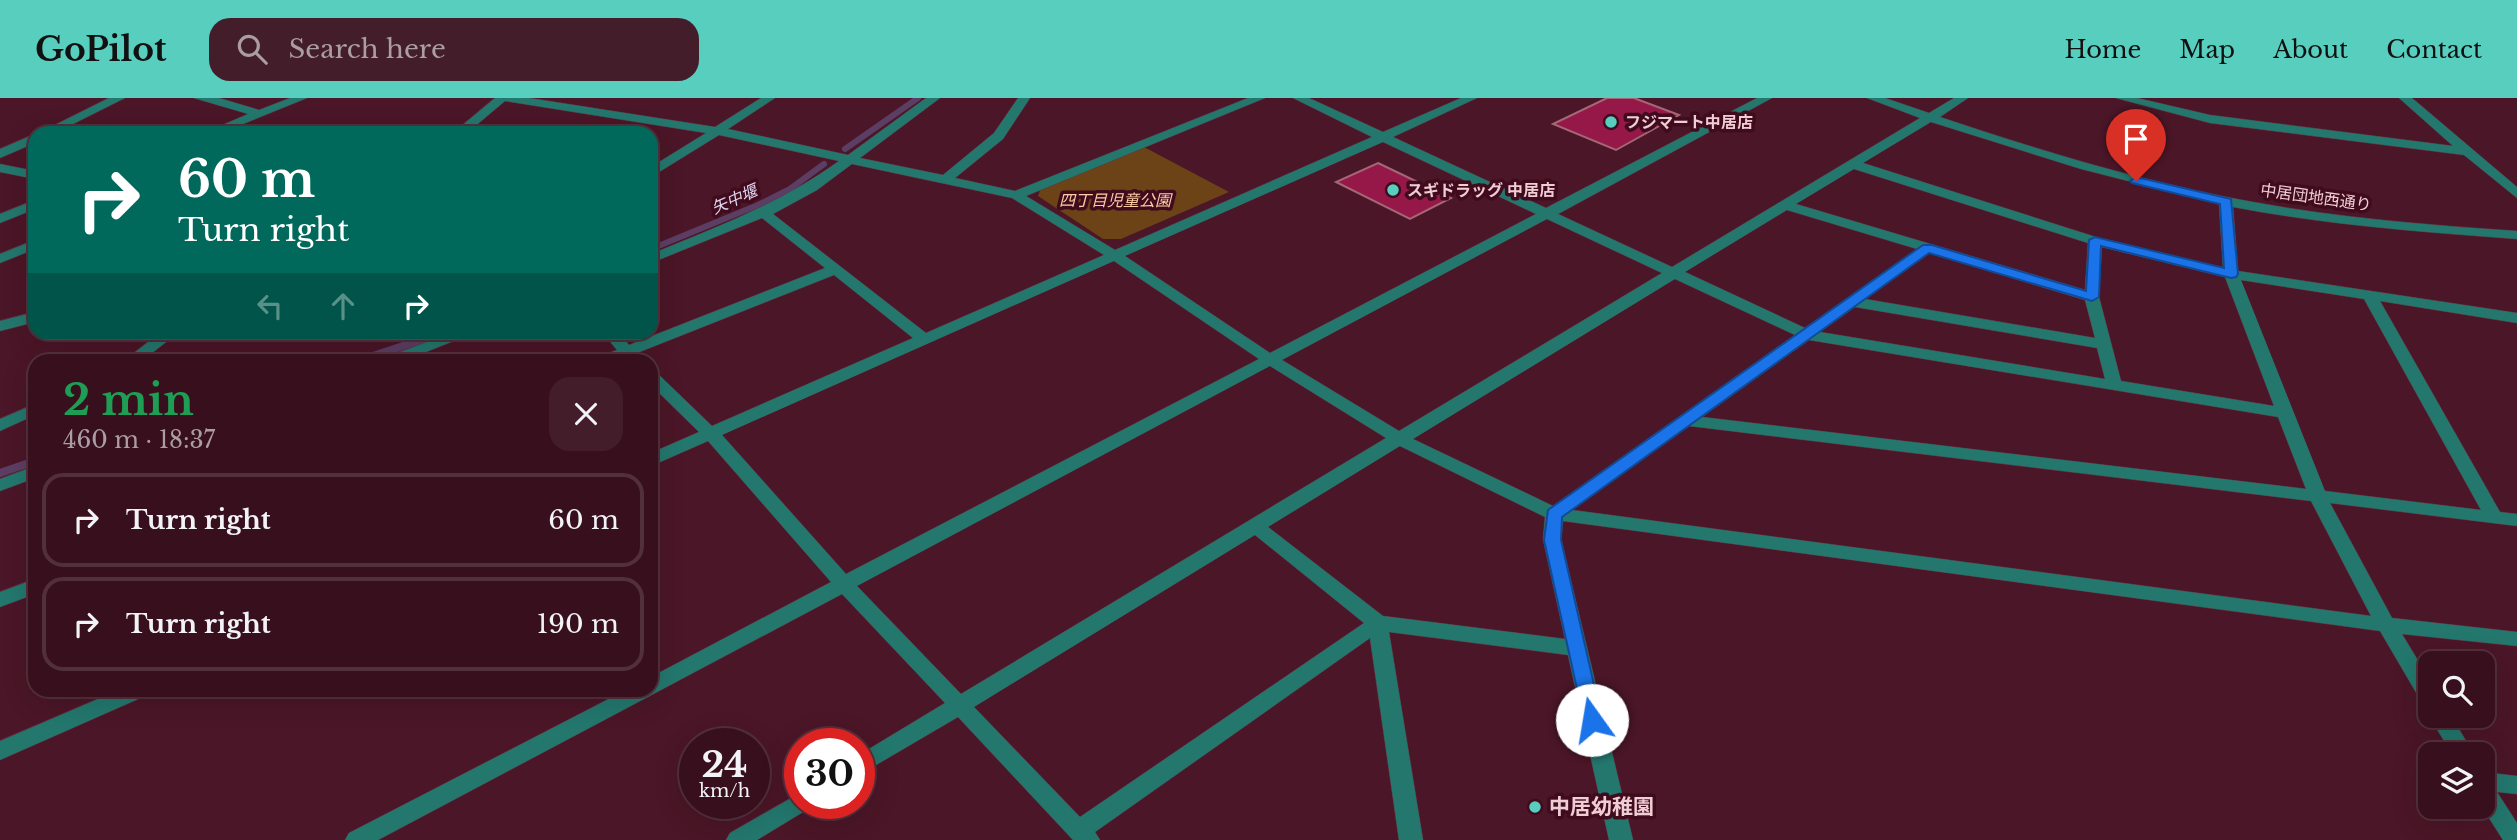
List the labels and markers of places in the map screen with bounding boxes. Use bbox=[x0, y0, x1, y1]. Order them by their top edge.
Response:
pin bbox=[2106, 109, 2166, 181]
place label: フジマート中居店 bbox=[1625, 112, 1753, 132]
marker: フジマート中居店 bbox=[1603, 114, 1619, 130]
place label: スギドラッグ 中居店 bbox=[1407, 180, 1555, 200]
marker: スギドラッグ 中居店 bbox=[1385, 182, 1401, 198]
place label: 中居幼稚園 bbox=[1549, 794, 1654, 820]
marker: 中居幼稚園 bbox=[1527, 799, 1543, 815]

